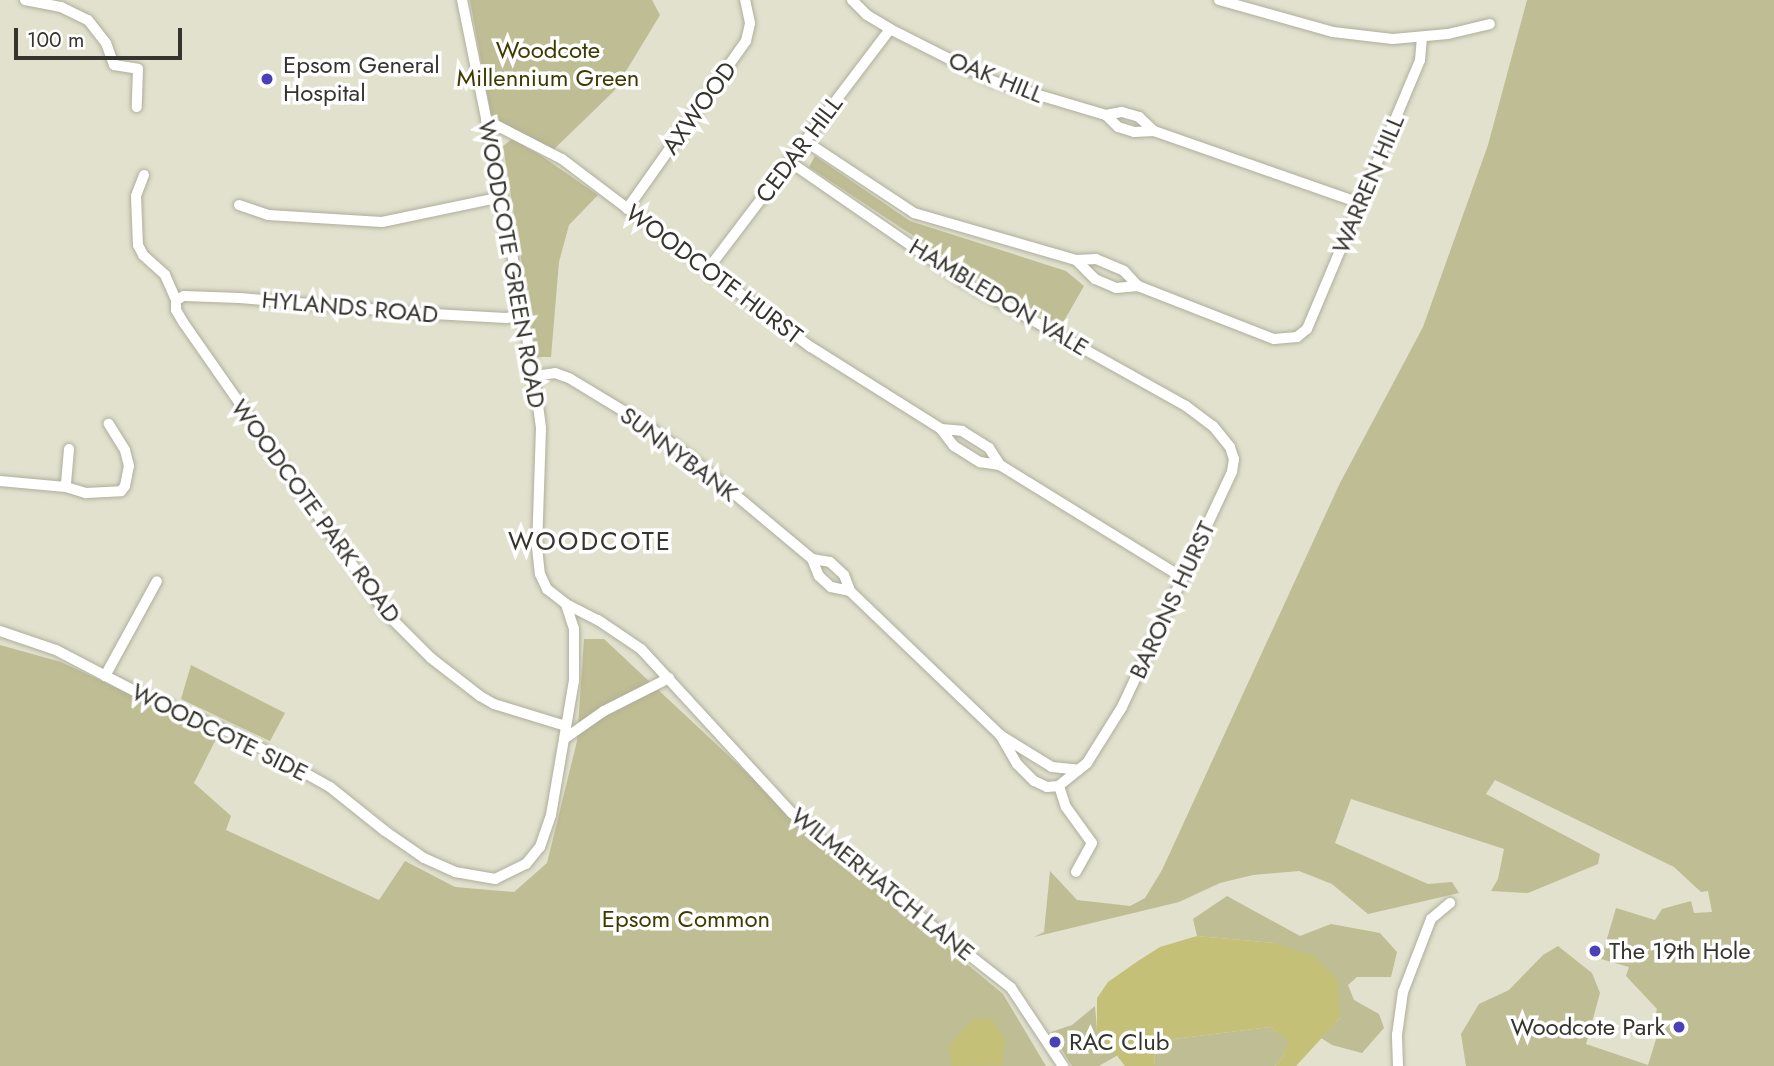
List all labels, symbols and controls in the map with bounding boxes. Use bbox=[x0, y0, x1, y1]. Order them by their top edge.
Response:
scale bar bbox=[18, 14, 186, 58]
text: 100 m bbox=[27, 25, 84, 55]
park label: Woodcote Millennium Green bbox=[457, 36, 639, 92]
street label: OAK HILL bbox=[944, 45, 1048, 109]
place label: Epsom General Hospital bbox=[283, 51, 440, 107]
street label: AXWOOD bbox=[656, 56, 742, 160]
marker: Epsom General Hospital bbox=[257, 69, 277, 89]
street label: CEDAR HILL bbox=[749, 90, 849, 208]
street label: WARREN HILL bbox=[1326, 110, 1410, 258]
street label: WOODCOTE GREEN ROAD bbox=[472, 118, 552, 410]
street label: WOODCOTE HURST bbox=[620, 198, 808, 350]
street label: HAMBLEDON VALE bbox=[904, 232, 1094, 362]
street label: HYLANDS ROAD bbox=[261, 285, 439, 329]
street label: WOODCOTE PARK ROAD bbox=[225, 394, 407, 628]
street label: SUNNYBANK bbox=[614, 400, 744, 508]
street label: BARONS HURST bbox=[1123, 517, 1221, 683]
district label: WOODCOTE bbox=[509, 526, 671, 558]
street label: WOODCOTE SIDE bbox=[127, 677, 313, 787]
street label: WILMERHATCH LANE bbox=[785, 801, 981, 967]
park label: Epsom Common bbox=[602, 905, 770, 933]
place label: The 19th Hole bbox=[1609, 937, 1751, 965]
marker: The 19th Hole bbox=[1587, 943, 1603, 959]
place label: Woodcote Park bbox=[1511, 1013, 1665, 1041]
marker: Woodcote Park bbox=[1671, 1019, 1687, 1035]
place label: RAC Club bbox=[1069, 1028, 1169, 1056]
marker: RAC Club bbox=[1047, 1034, 1063, 1050]

